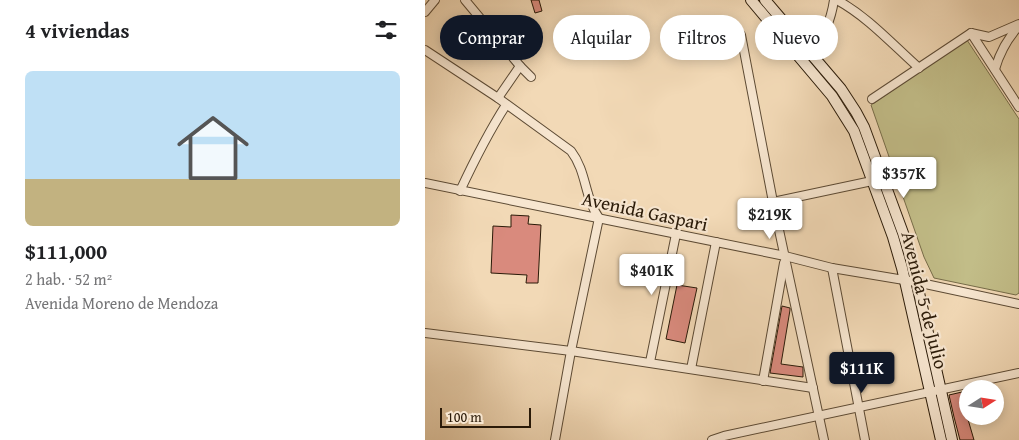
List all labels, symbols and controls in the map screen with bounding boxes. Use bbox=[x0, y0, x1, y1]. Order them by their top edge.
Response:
text: 4 viviendas bbox=[25, 15, 130, 46]
chip: Comprar bbox=[440, 15, 543, 60]
chip: Alquilar bbox=[553, 15, 650, 60]
chip: Filtros bbox=[660, 15, 745, 60]
chip: Nuevo bbox=[755, 15, 838, 60]
icon: filters bbox=[372, 16, 400, 44]
icon: home bbox=[168, 103, 258, 193]
pin: $357K bbox=[869, 156, 939, 199]
text: $357K bbox=[882, 161, 926, 185]
street label: Avenida Gaspari bbox=[580, 184, 710, 238]
pin: $219K bbox=[735, 198, 805, 240]
text: $219K bbox=[748, 202, 792, 226]
street label: Avenida 5 de Julio bbox=[894, 228, 956, 372]
text: $111,000 bbox=[25, 236, 107, 267]
pin: $401K bbox=[617, 254, 687, 296]
text: $401K bbox=[630, 258, 674, 282]
text: 2 hab. · 52 m² bbox=[25, 267, 112, 291]
text: Avenida Moreno de Mendoza bbox=[25, 291, 218, 315]
pin: $111K bbox=[827, 352, 897, 394]
text: $111K bbox=[840, 356, 884, 380]
north arrow bbox=[959, 380, 1004, 425]
map controls bbox=[959, 380, 1004, 425]
scale bar bbox=[440, 405, 531, 428]
text: 100 m bbox=[447, 407, 482, 427]

